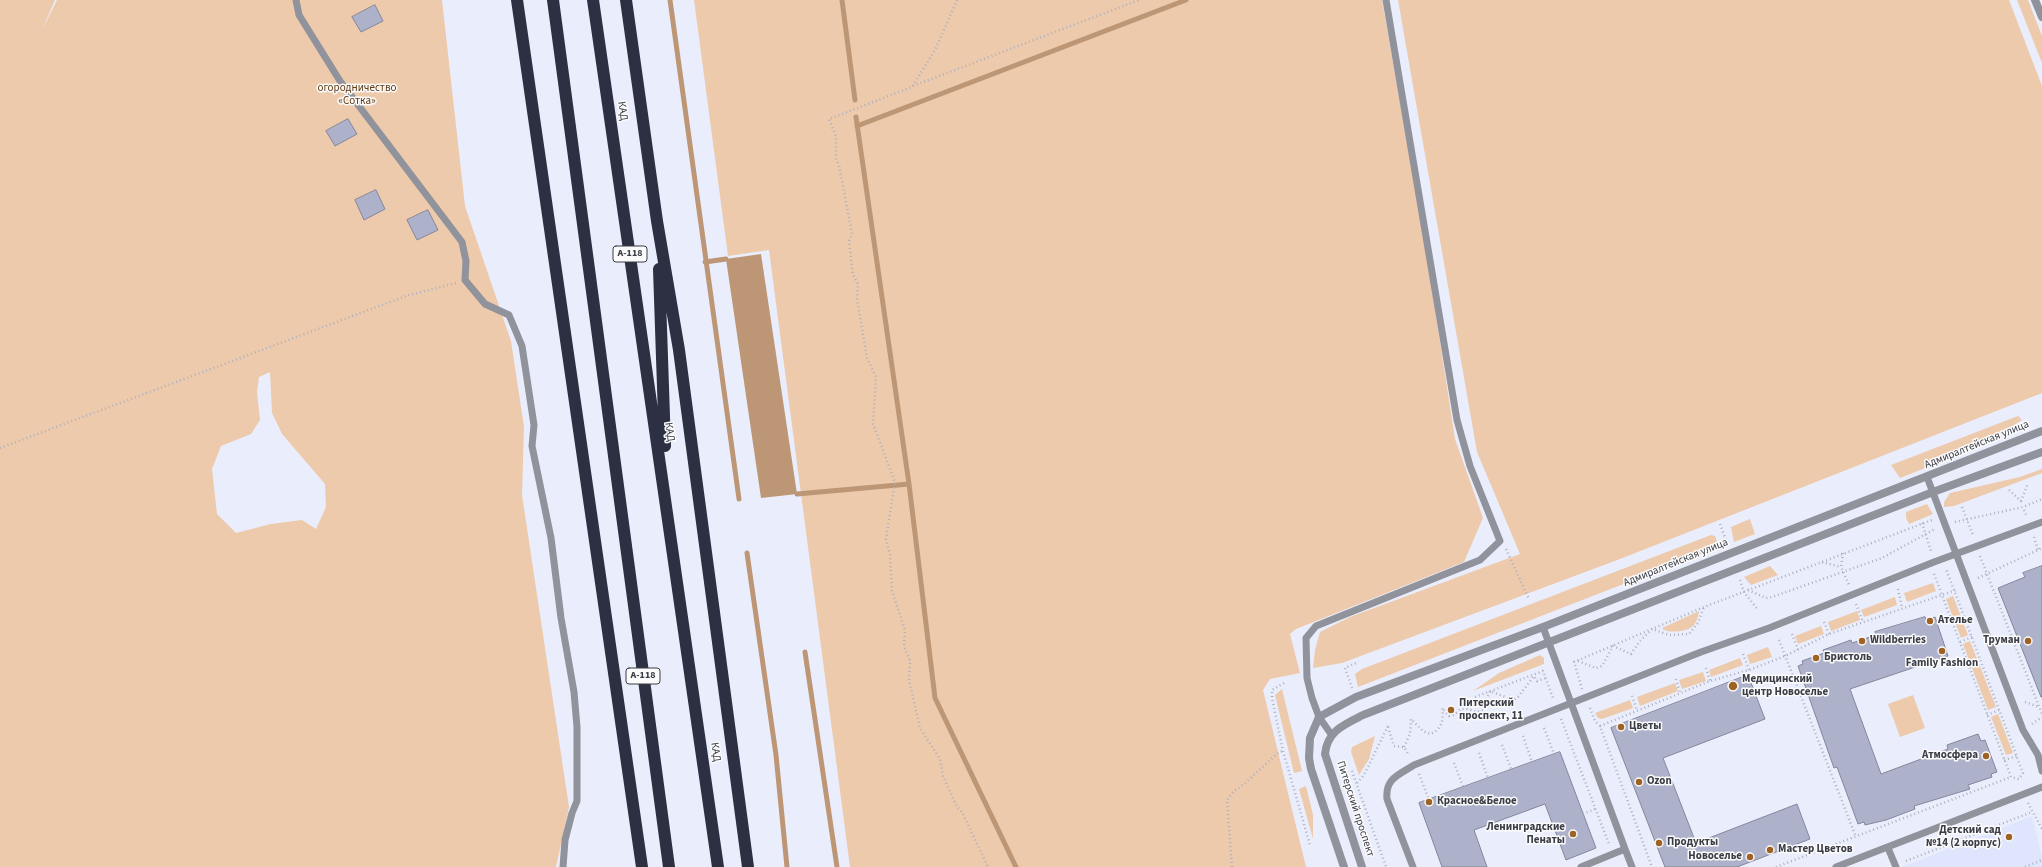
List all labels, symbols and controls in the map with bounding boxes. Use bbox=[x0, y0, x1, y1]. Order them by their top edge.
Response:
park label: огородничество «Сотка» bbox=[318, 82, 396, 108]
street label: КАД bbox=[614, 100, 630, 122]
road number: А-118 bbox=[613, 246, 647, 262]
street label: Адмиралтейская улица bbox=[1923, 418, 2031, 472]
street label: КАД bbox=[661, 421, 677, 443]
street label: Адмиралтейская улица bbox=[1622, 536, 1730, 590]
place label: Ателье bbox=[1938, 614, 1973, 628]
marker: Ателье bbox=[1925, 616, 1935, 626]
place label: Wildberries bbox=[1870, 634, 1926, 648]
place label: Труман bbox=[1983, 634, 2020, 648]
marker: Wildberries bbox=[1857, 636, 1867, 646]
marker: Труман bbox=[2023, 636, 2033, 646]
marker: Family Fashion bbox=[1937, 646, 1947, 656]
place label: Бристоль bbox=[1824, 651, 1872, 665]
marker: Бристоль bbox=[1811, 653, 1821, 663]
place label: Family Fashion bbox=[1906, 657, 1978, 671]
road number: А-118 bbox=[626, 668, 660, 684]
place label: Медицинский центр Новоселье bbox=[1742, 673, 1828, 699]
marker: Медицинский центр Новоселье bbox=[1727, 680, 1739, 692]
place label: Питерский проспект, 11 bbox=[1459, 697, 1523, 723]
marker: Питерский проспект, 11 bbox=[1446, 705, 1456, 715]
place label: Цветы bbox=[1629, 720, 1661, 734]
marker: Цветы bbox=[1616, 722, 1626, 732]
street label: КАД bbox=[707, 741, 723, 763]
place label: Атмосфера bbox=[1922, 749, 1978, 763]
marker: Атмосфера bbox=[1981, 751, 1991, 761]
street label: Питерский проспект bbox=[1333, 759, 1377, 859]
place label: Ozon bbox=[1647, 775, 1672, 789]
marker: Ozon bbox=[1634, 777, 1644, 787]
place label: Красное&Белое bbox=[1437, 795, 1517, 809]
marker: Красное&Белое bbox=[1424, 797, 1434, 807]
place label: Ленинградские Пенаты bbox=[1486, 821, 1565, 847]
place label: Детский сад №14 (2 корпус) bbox=[1926, 824, 2001, 850]
marker: Ленинградские Пенаты bbox=[1568, 829, 1578, 839]
marker: Детский сад №14 (2 корпус) bbox=[2004, 832, 2014, 842]
place label: Продукты bbox=[1667, 836, 1718, 850]
marker: Продукты bbox=[1654, 838, 1664, 848]
place label: Мастер Цветов bbox=[1778, 843, 1853, 857]
marker: Мастер Цветов bbox=[1765, 845, 1775, 855]
place label: Новоселье bbox=[1688, 850, 1742, 864]
marker: Новоселье bbox=[1745, 852, 1755, 862]

